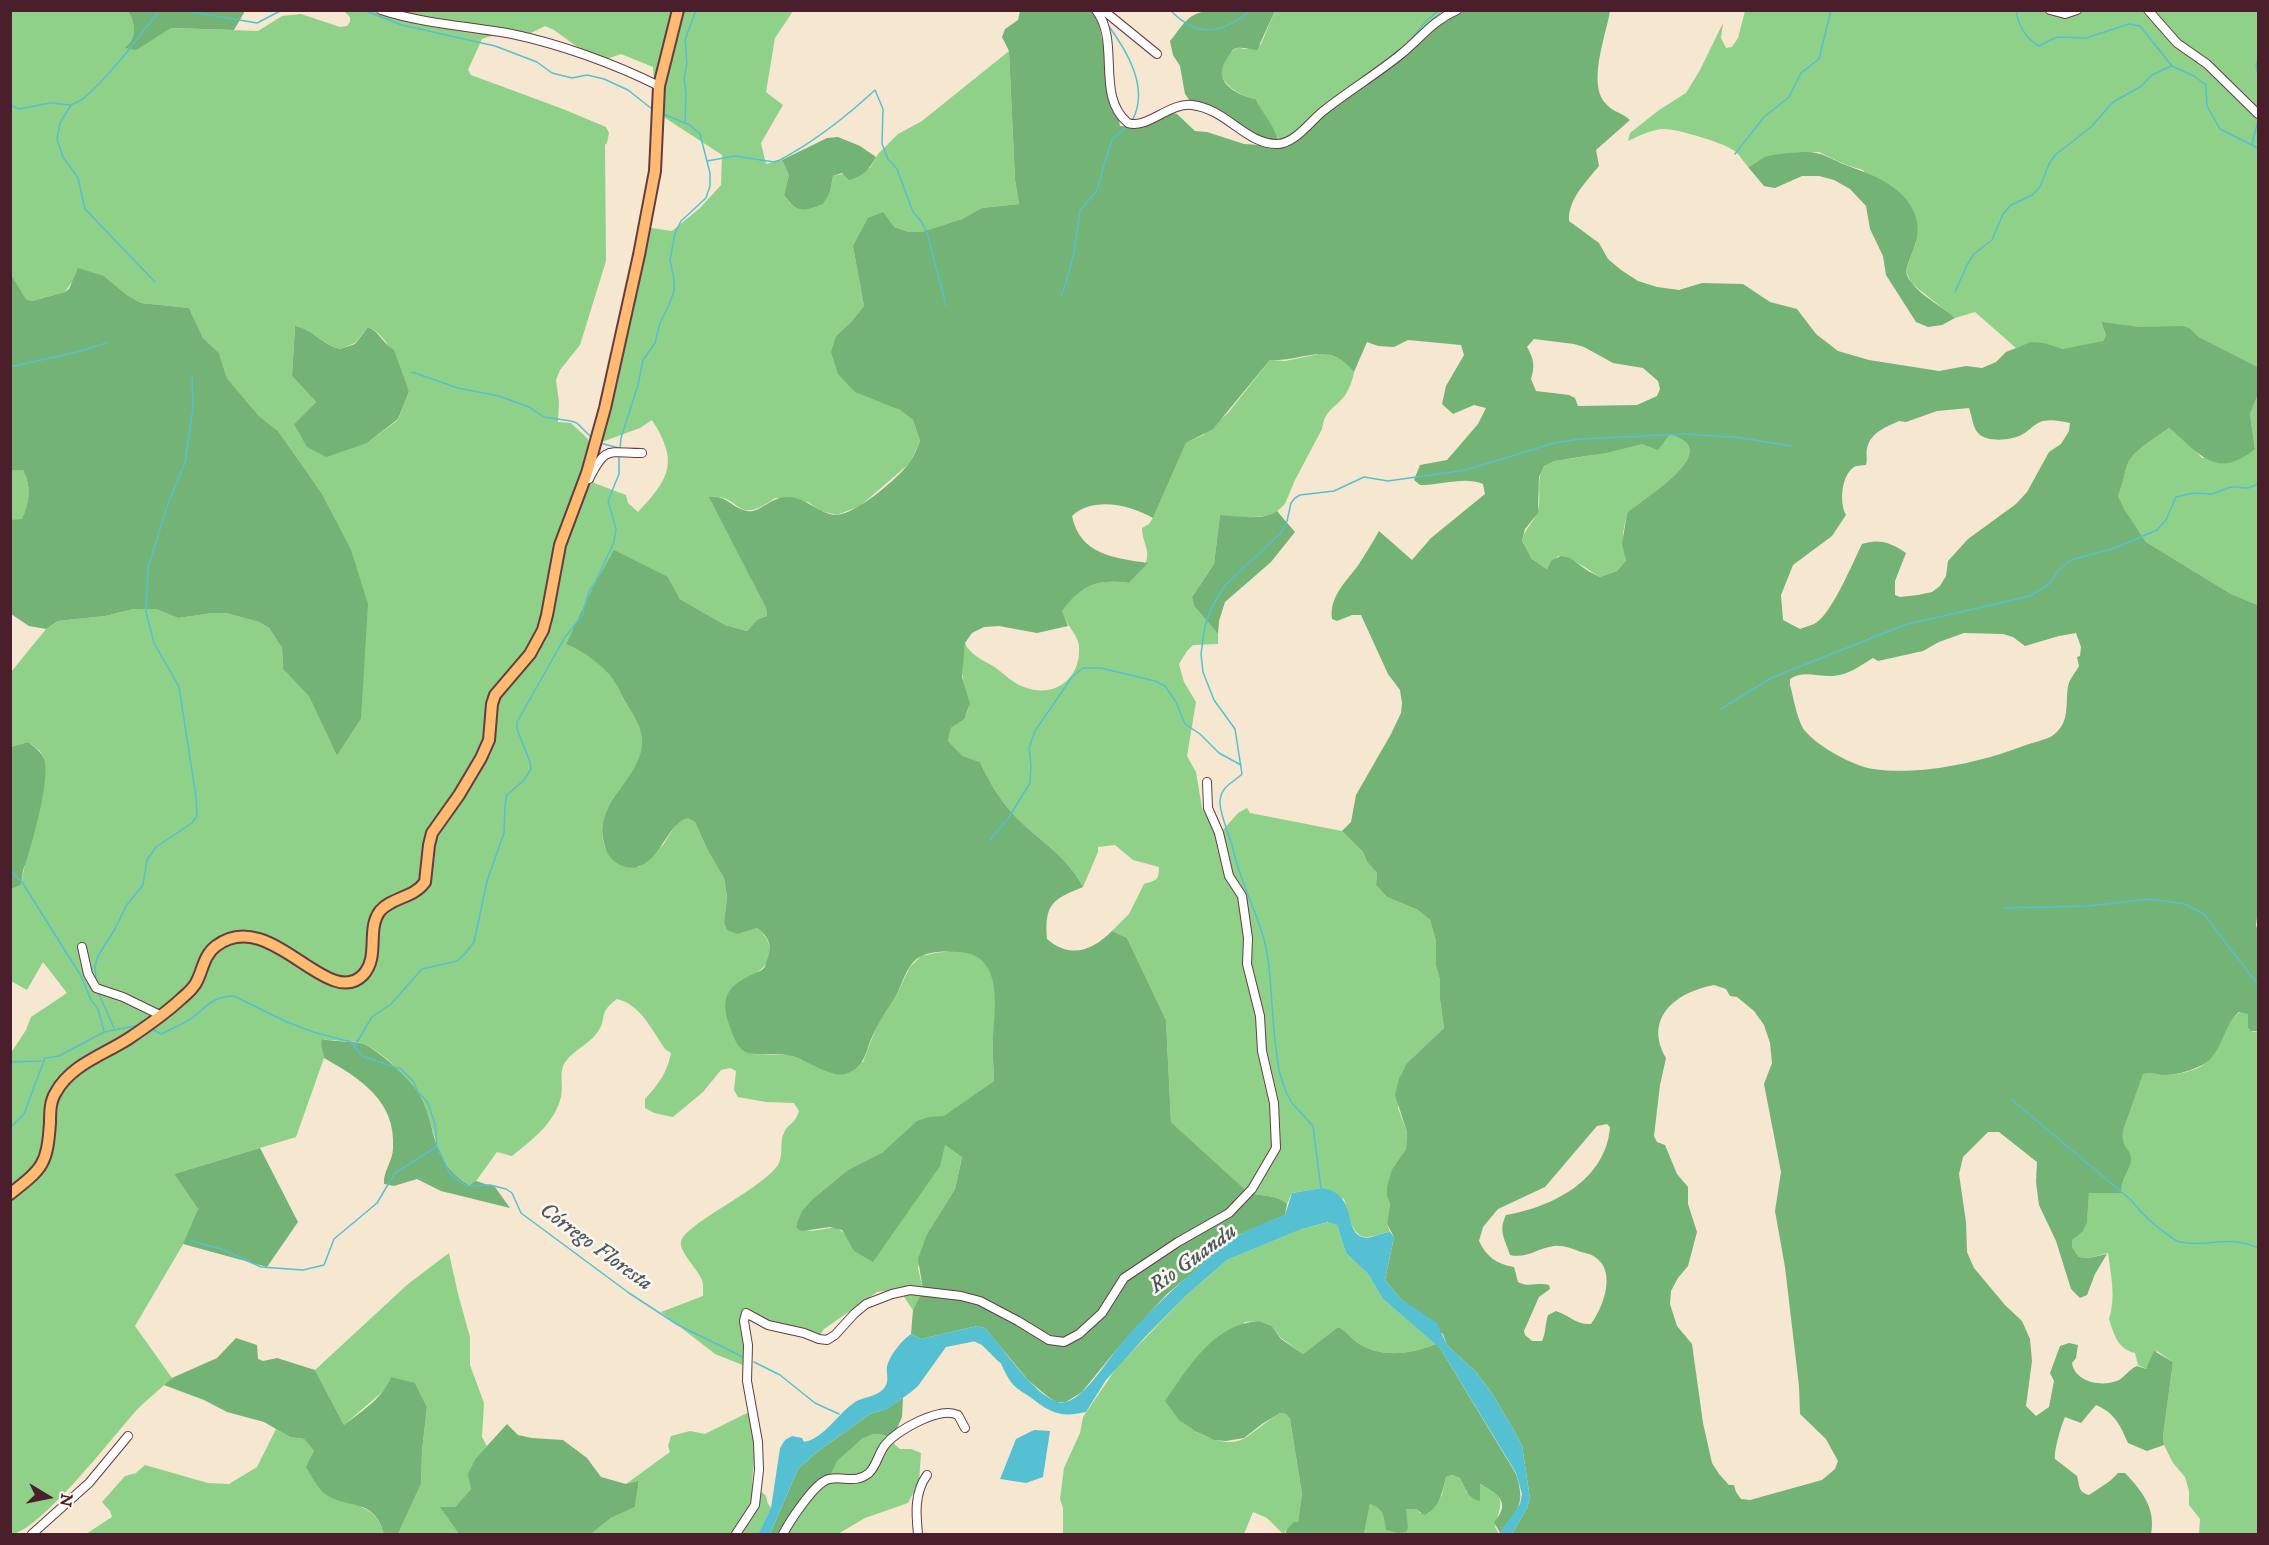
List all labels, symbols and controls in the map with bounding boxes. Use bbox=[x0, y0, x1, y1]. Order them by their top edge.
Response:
water label: Córrego Floresta bbox=[533, 1198, 657, 1298]
water label: Rio Guandu bbox=[1145, 1219, 1243, 1301]
north arrow bbox=[18, 1467, 78, 1527]
text: N bbox=[55, 1492, 77, 1508]

